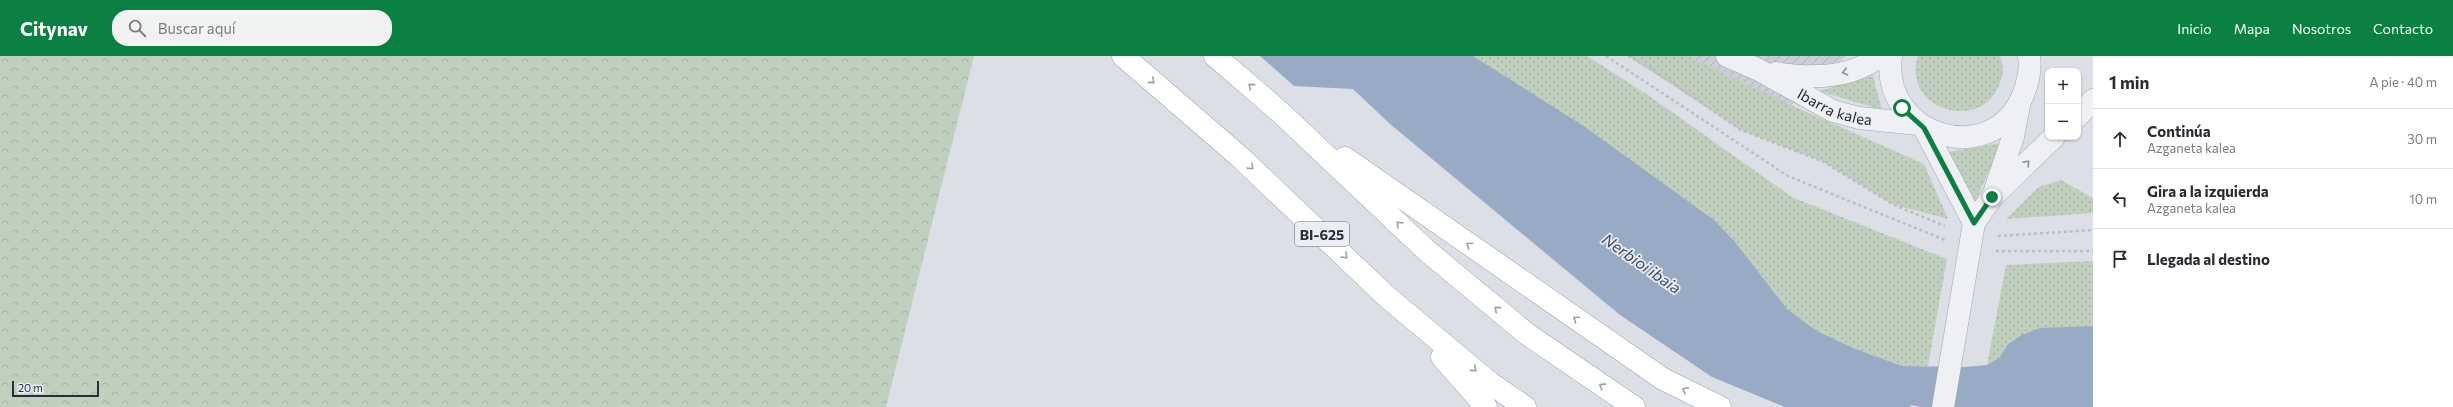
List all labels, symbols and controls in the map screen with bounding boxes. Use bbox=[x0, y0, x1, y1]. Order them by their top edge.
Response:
search box bbox=[112, 10, 392, 46]
text: Citynav bbox=[20, 17, 88, 40]
icon: search bbox=[126, 17, 148, 39]
text: Buscar aquí bbox=[158, 19, 236, 37]
text: Inicio bbox=[2177, 20, 2212, 37]
text: Mapa bbox=[2234, 20, 2270, 37]
text: Nosotros bbox=[2292, 20, 2351, 37]
text: Contacto bbox=[2373, 20, 2433, 37]
one-way arrow bbox=[1842, 68, 1849, 76]
map controls bbox=[2045, 68, 2081, 140]
button: + bbox=[2045, 68, 2081, 104]
text: 1 min bbox=[2109, 72, 2149, 93]
text: A pie · 40 m bbox=[2369, 74, 2437, 90]
one-way arrow bbox=[1148, 77, 1155, 84]
one-way arrow bbox=[1248, 84, 1255, 91]
street label: Ibarra kalea bbox=[1794, 84, 1873, 128]
route start bbox=[1893, 99, 1911, 117]
button: − bbox=[2045, 104, 2081, 140]
text: Continúa bbox=[2147, 122, 2211, 140]
icon: ahead bbox=[2109, 128, 2131, 150]
text: 30 m bbox=[2407, 131, 2437, 147]
text: Azganeta kalea bbox=[2147, 140, 2236, 156]
one-way arrow bbox=[2022, 160, 2030, 168]
one-way arrow bbox=[1246, 162, 1253, 169]
text: Gira a la izquierda bbox=[2147, 182, 2269, 200]
route end bbox=[1983, 188, 2001, 206]
icon: left bbox=[2109, 188, 2131, 210]
text: 10 m bbox=[2409, 191, 2437, 207]
text: Azganeta kalea bbox=[2147, 200, 2236, 216]
one-way arrow bbox=[1396, 221, 1404, 229]
road number: BI-625 bbox=[1295, 222, 1349, 246]
water label: Nerbioi ibaia bbox=[1599, 229, 1685, 297]
one-way arrow bbox=[1466, 242, 1473, 250]
icon: arrive bbox=[2109, 248, 2131, 270]
text: Llegada al destino bbox=[2147, 250, 2270, 268]
one-way arrow bbox=[1340, 252, 1348, 259]
one-way arrow bbox=[1494, 307, 1501, 314]
one-way arrow bbox=[1573, 316, 1580, 324]
one-way arrow bbox=[1470, 365, 1477, 372]
scale bar bbox=[12, 379, 99, 398]
text: 20 m bbox=[18, 381, 43, 394]
one-way arrow bbox=[1599, 383, 1606, 391]
one-way arrow bbox=[1682, 387, 1689, 394]

